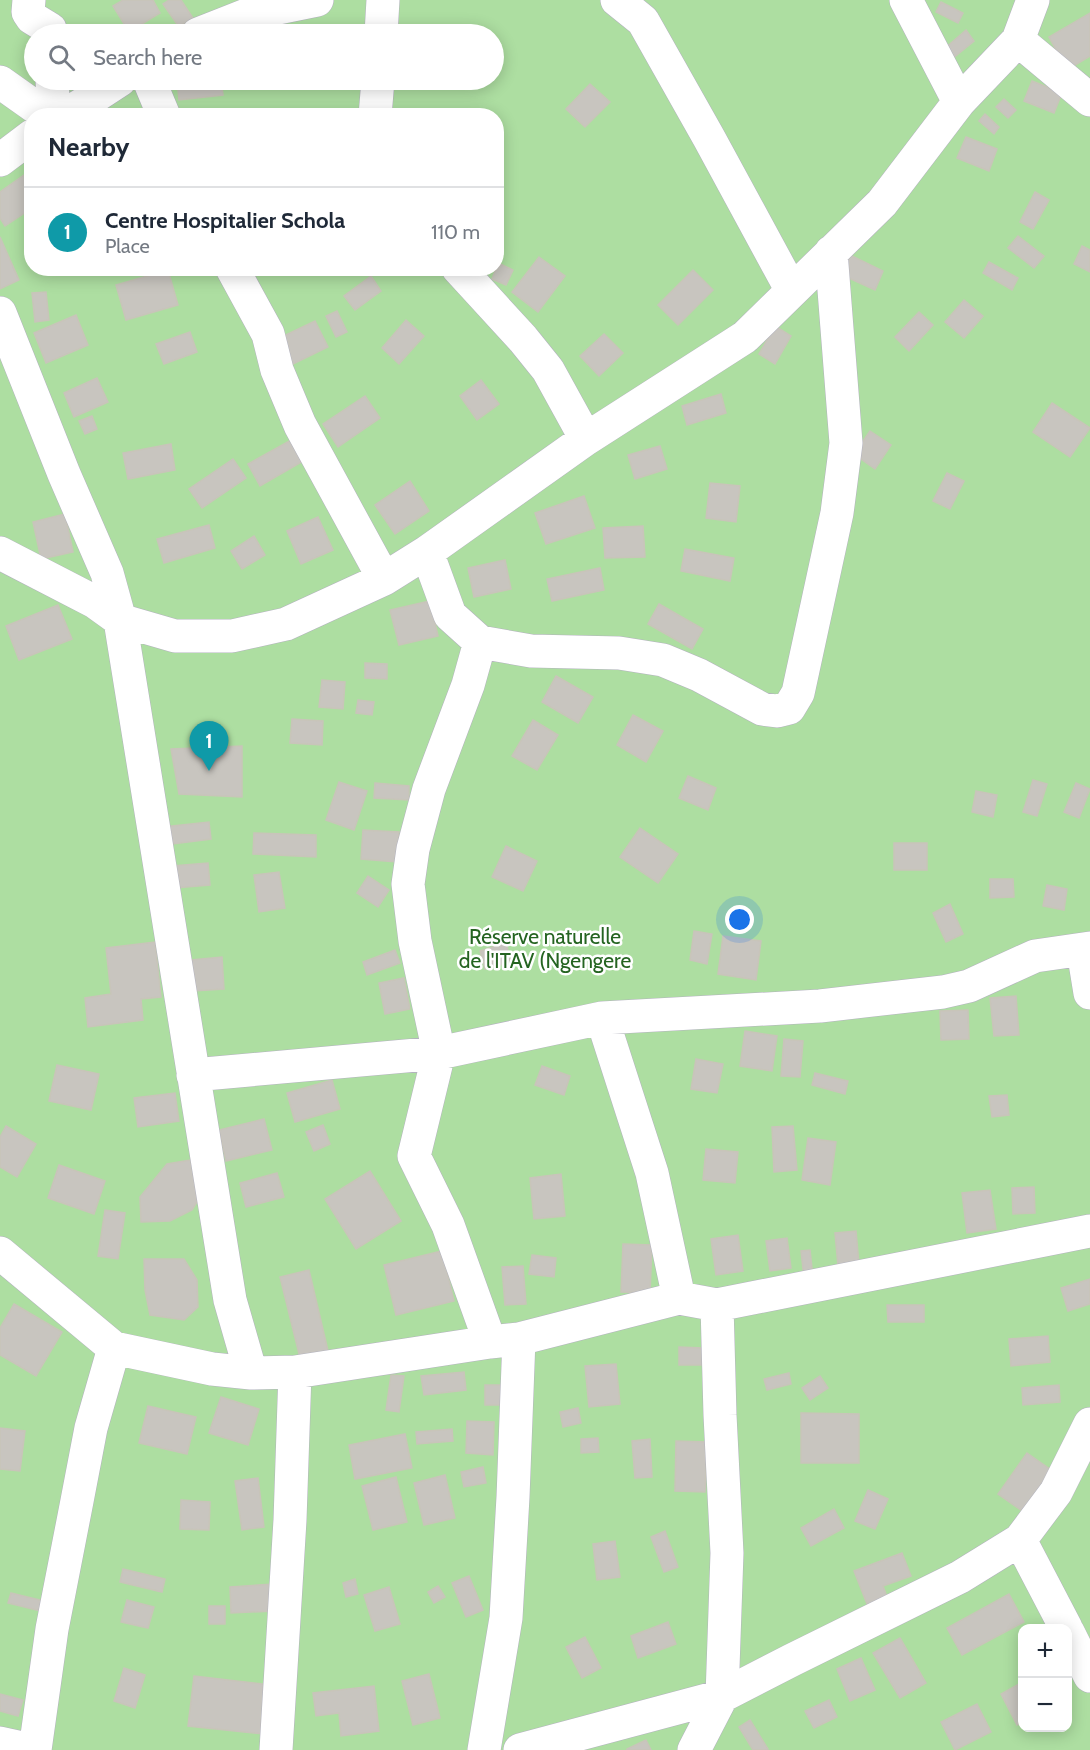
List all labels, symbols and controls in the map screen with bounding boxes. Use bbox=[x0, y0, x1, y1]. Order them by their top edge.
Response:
search box bbox=[24, 24, 504, 90]
icon: search bbox=[45, 41, 78, 74]
text: Search here bbox=[93, 44, 202, 71]
text: Nearby bbox=[48, 131, 129, 163]
text: Centre Hospitalier Schola bbox=[105, 207, 345, 234]
text: 1 bbox=[64, 220, 71, 244]
text: 110 m bbox=[431, 220, 480, 244]
text: Place bbox=[105, 234, 150, 258]
pin: 1 bbox=[190, 722, 228, 771]
your location bbox=[725, 905, 754, 934]
park label: Réserve naturelle de l'ITAV (Ngengere bbox=[459, 924, 631, 973]
map controls bbox=[1018, 1624, 1072, 1732]
button: + bbox=[1018, 1624, 1072, 1678]
button: − bbox=[1018, 1678, 1072, 1732]

